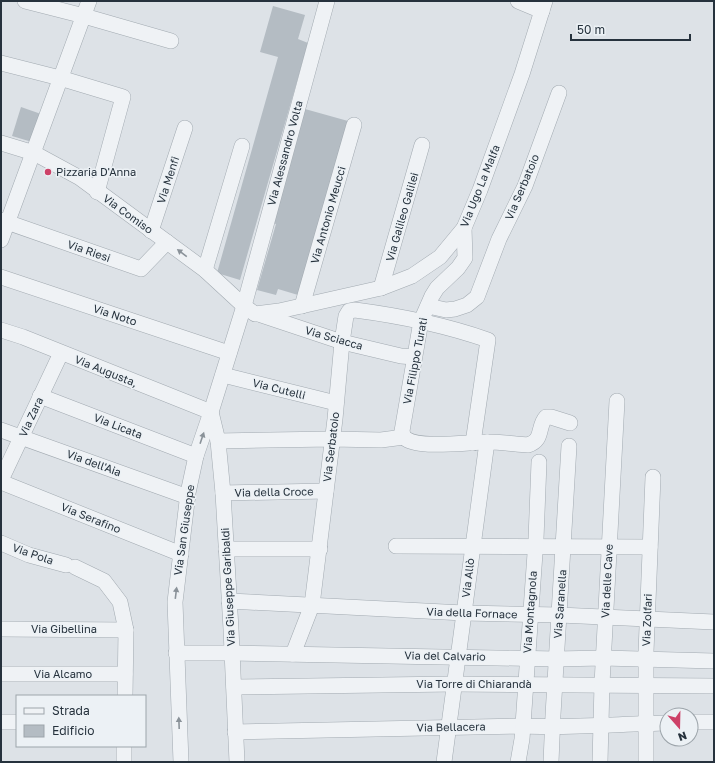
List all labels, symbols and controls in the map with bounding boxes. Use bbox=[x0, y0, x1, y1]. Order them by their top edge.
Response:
scale bar bbox=[571, 16, 690, 42]
text: 50 m bbox=[577, 22, 605, 37]
street label: Via Alessandro Volta bbox=[264, 99, 305, 207]
street label: Via Ugo La Malfa bbox=[457, 143, 502, 229]
street label: Via Serbatoio bbox=[502, 151, 541, 222]
street label: Via Menfi bbox=[154, 155, 181, 205]
place label: Pizzaria D'Anna bbox=[56, 165, 136, 178]
street label: Via Antonio Meucci bbox=[307, 165, 348, 265]
marker: Pizzaria D'Anna bbox=[43, 167, 53, 177]
street label: Via Galileo Galilei bbox=[383, 171, 420, 263]
street label: Via Comiso bbox=[101, 191, 156, 236]
street label: Via Riesi bbox=[66, 237, 113, 264]
one-way arrow bbox=[176, 249, 187, 258]
street label: Via Noto bbox=[92, 301, 139, 328]
street label: Via Filippo Turati bbox=[400, 316, 429, 405]
street label: Via Sciacca bbox=[304, 323, 365, 352]
street label: Via Augusta, bbox=[73, 352, 139, 389]
street label: Via Cutelli bbox=[251, 376, 307, 401]
street label: Via Zara bbox=[16, 395, 45, 439]
street label: Via Licata bbox=[92, 410, 144, 441]
street label: Via Serbatoio bbox=[320, 411, 341, 483]
one-way arrow bbox=[200, 431, 206, 443]
street label: Via dell'Aia bbox=[65, 447, 123, 478]
street label: Via San Giuseppe bbox=[171, 484, 196, 576]
street label: Via della Croce bbox=[234, 484, 314, 499]
street label: Via Serafino bbox=[59, 500, 123, 536]
street label: Via Giuseppe Garibaldi bbox=[218, 527, 237, 647]
street label: Via Pola bbox=[11, 540, 55, 567]
street label: Via delle Cave bbox=[598, 544, 615, 618]
street label: Via Allò bbox=[459, 557, 476, 599]
street label: Via Saranella bbox=[551, 569, 568, 639]
street label: Via Montagnola bbox=[520, 570, 539, 654]
one-way arrow bbox=[173, 587, 179, 599]
street label: Via Zolfari bbox=[639, 593, 654, 647]
street label: Via della Fornace bbox=[426, 604, 518, 621]
street label: Via Gibellina bbox=[31, 622, 97, 635]
street label: Via del Calvario bbox=[404, 648, 486, 663]
street label: Via Alcamo bbox=[34, 667, 93, 680]
street label: Via Torre di Chiarandà bbox=[416, 677, 532, 690]
legend bbox=[16, 695, 146, 747]
text: Strada bbox=[52, 703, 90, 718]
north arrow bbox=[659, 707, 699, 747]
one-way arrow bbox=[176, 716, 182, 729]
street label: Via Bellacera bbox=[416, 719, 486, 734]
text: Edificio bbox=[52, 723, 94, 738]
text: N bbox=[676, 729, 689, 744]

